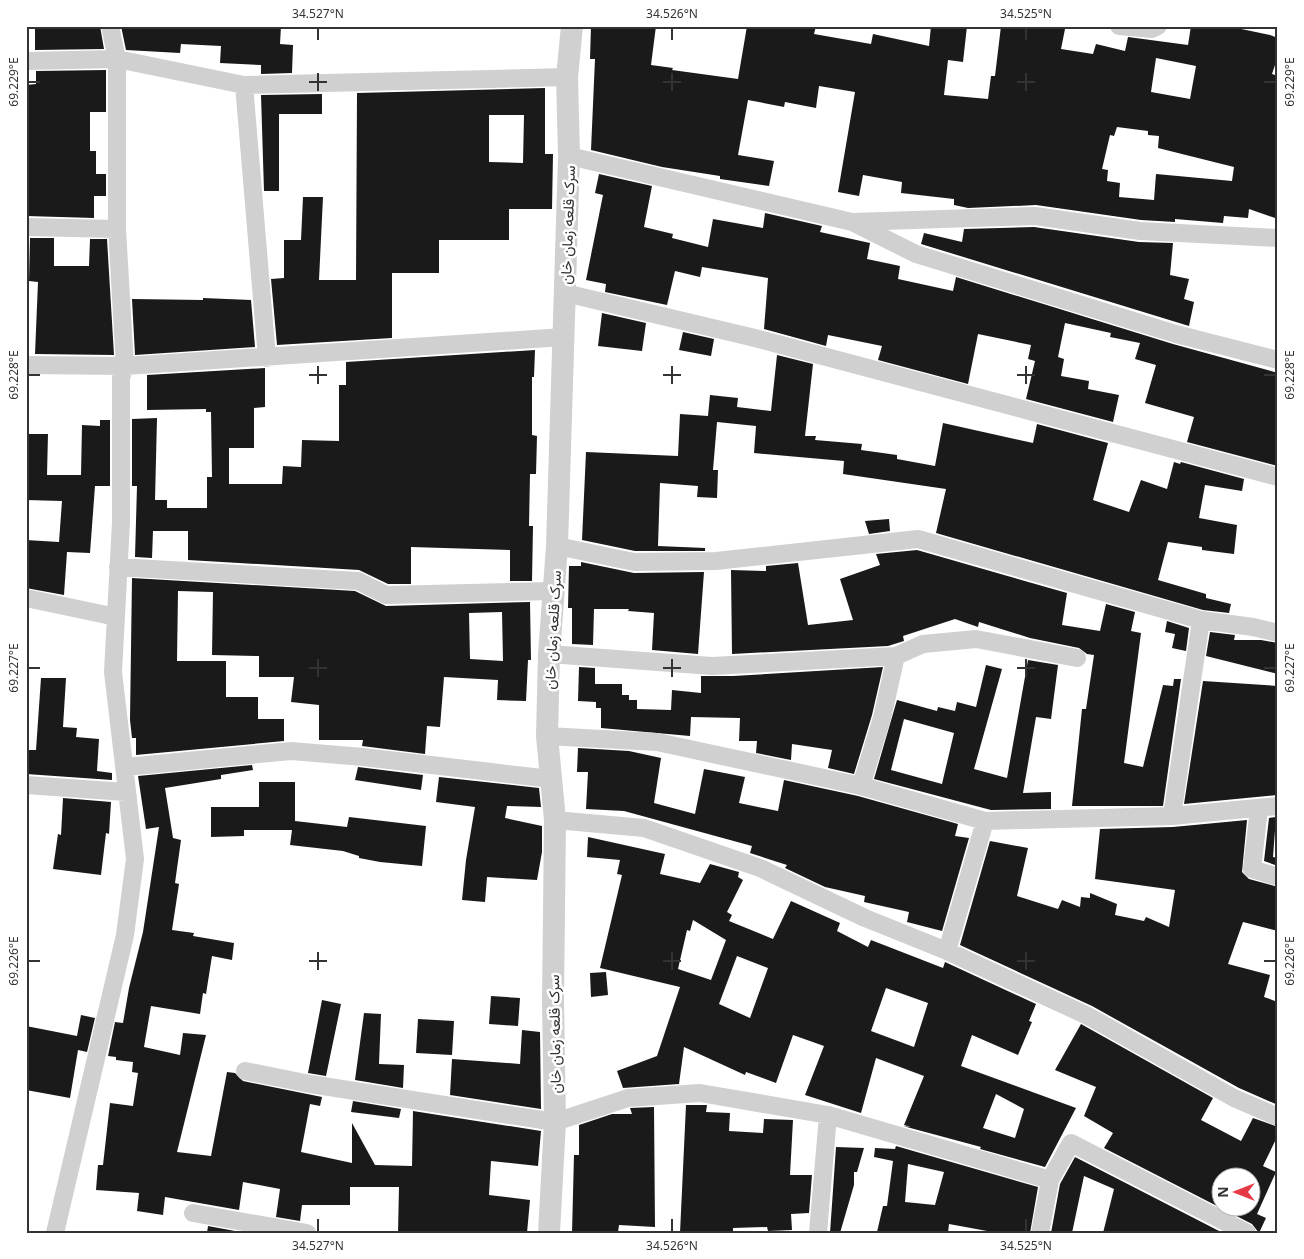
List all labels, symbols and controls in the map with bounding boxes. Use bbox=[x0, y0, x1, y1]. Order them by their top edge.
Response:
text: 34.527°N bbox=[292, 5, 344, 22]
text: 34.526°N bbox=[646, 5, 698, 22]
text: 34.525°N bbox=[1000, 5, 1052, 22]
text: 69.229°E bbox=[5, 57, 22, 107]
text: 69.229°E bbox=[1281, 57, 1298, 107]
street label: سرک قلعه زمان خان bbox=[555, 165, 579, 285]
text: 69.228°E bbox=[5, 350, 22, 400]
text: 69.228°E bbox=[1281, 350, 1298, 400]
street label: سرک قلعه زمان خان bbox=[539, 570, 565, 690]
text: 69.227°E bbox=[5, 643, 22, 693]
text: 69.227°E bbox=[1281, 643, 1298, 693]
text: 69.226°E bbox=[5, 936, 22, 986]
text: 69.226°E bbox=[1281, 936, 1298, 986]
street label: سرک قلعه زمان خان bbox=[543, 974, 565, 1094]
north arrow bbox=[1212, 1166, 1262, 1216]
text: N bbox=[1213, 1186, 1232, 1198]
text: 34.527°N bbox=[292, 1237, 344, 1254]
text: 34.526°N bbox=[646, 1237, 698, 1254]
text: 34.525°N bbox=[1000, 1237, 1052, 1254]

